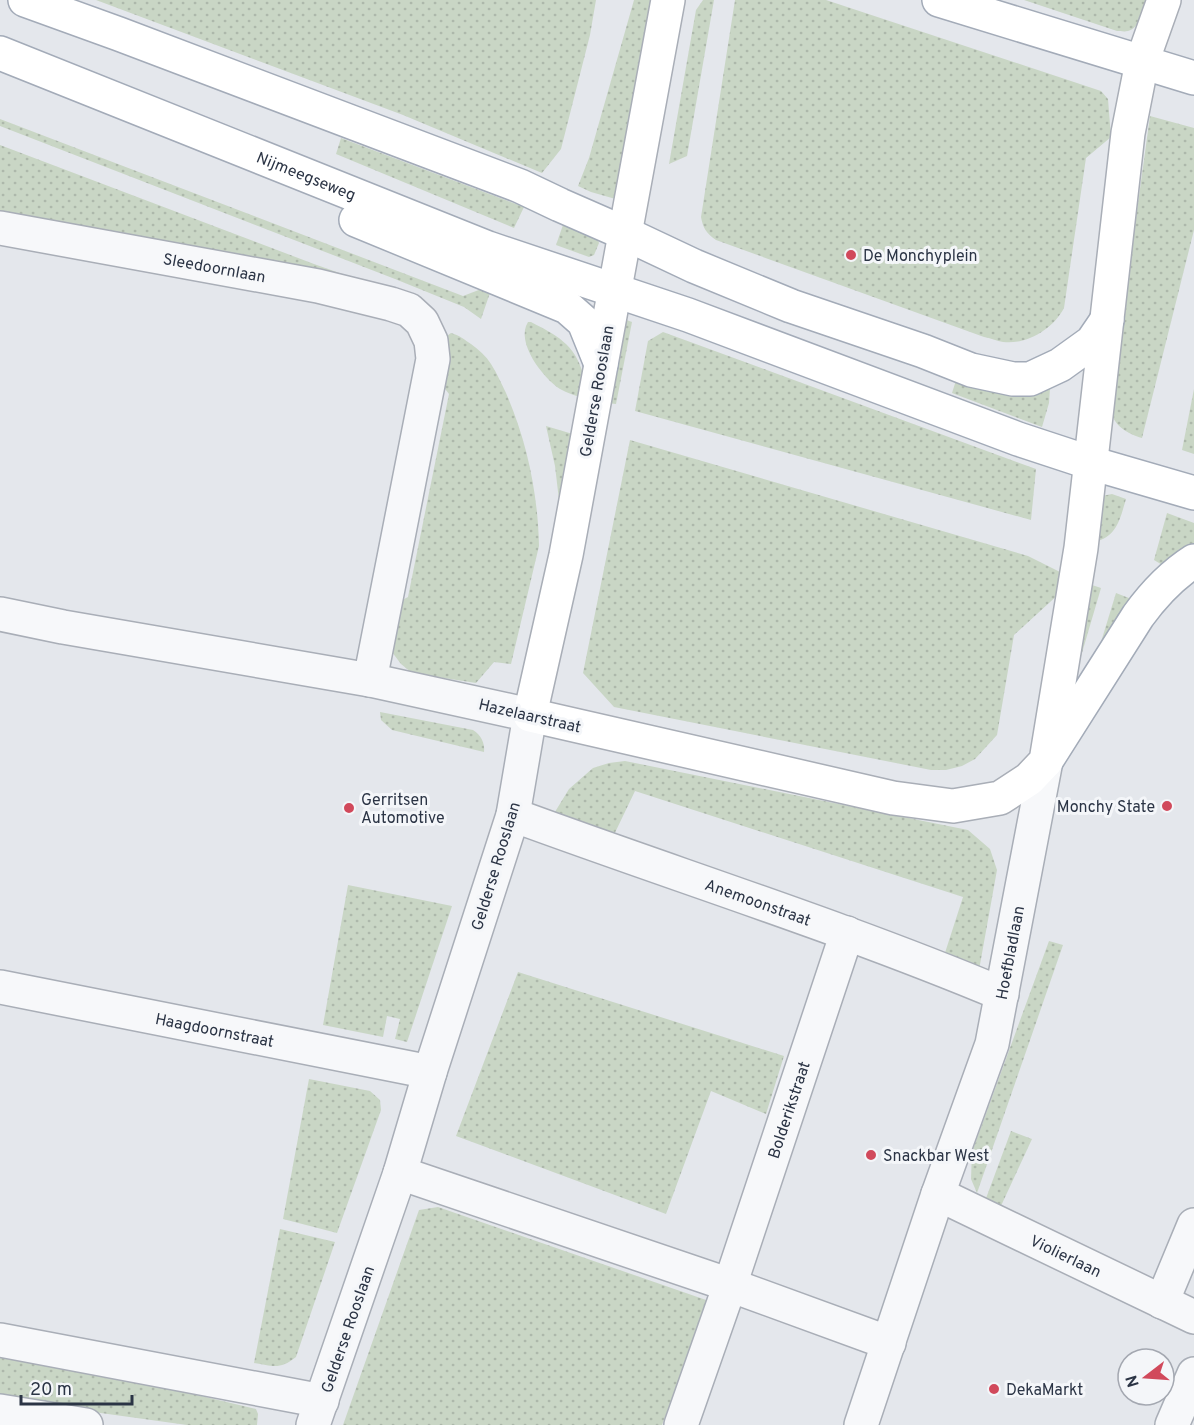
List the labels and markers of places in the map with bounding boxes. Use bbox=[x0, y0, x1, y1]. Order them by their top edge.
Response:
place label: De Monchyplein bbox=[863, 247, 978, 267]
marker: De Monchyplein bbox=[844, 248, 858, 262]
place label: Gerritsen Automotive bbox=[361, 791, 445, 829]
place label: Monchy State bbox=[1057, 798, 1155, 818]
marker: Monchy State bbox=[1160, 799, 1174, 813]
marker: Gerritsen Automotive bbox=[342, 801, 356, 815]
place label: Snackbar West bbox=[883, 1147, 989, 1167]
marker: Snackbar West bbox=[864, 1148, 878, 1162]
place label: DekaMarkt bbox=[1006, 1381, 1083, 1401]
marker: DekaMarkt bbox=[987, 1382, 1001, 1396]

